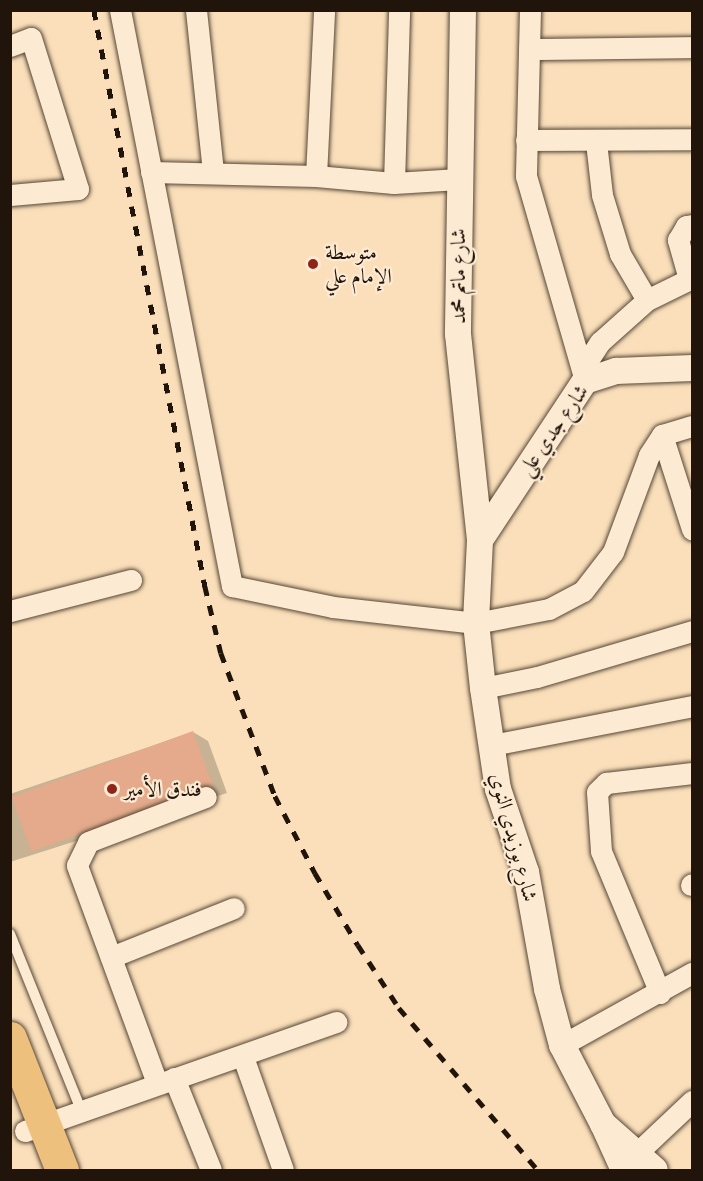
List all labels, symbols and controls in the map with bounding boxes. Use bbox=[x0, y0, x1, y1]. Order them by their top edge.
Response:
street label: شارع ماتم محمد bbox=[445, 228, 471, 324]
place label: متوسطة الإمام علي bbox=[325, 239, 392, 289]
marker: متوسطة الإمام علي bbox=[306, 257, 320, 271]
street label: شارع جدي علي bbox=[512, 380, 594, 480]
street label: شارع بوزيدي النوي bbox=[485, 770, 543, 904]
place label: فندق الأمير bbox=[124, 776, 202, 802]
marker: فندق الأمير bbox=[105, 782, 119, 796]

